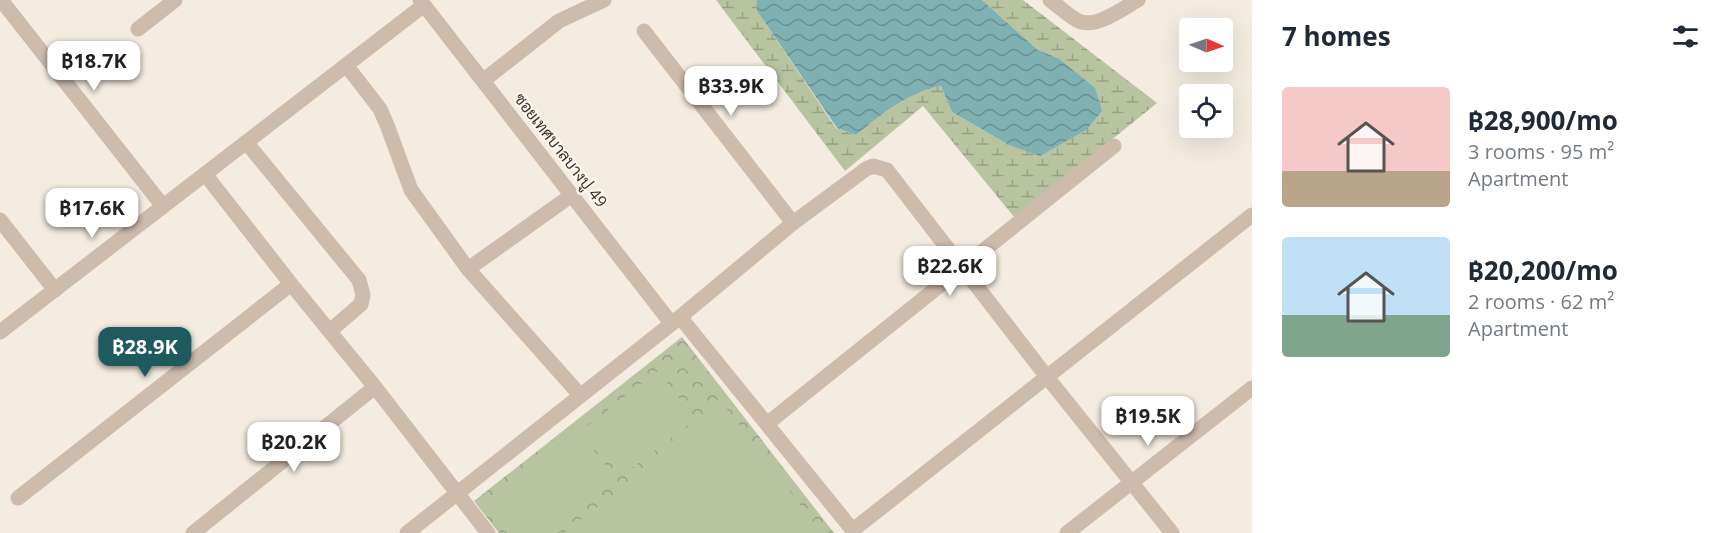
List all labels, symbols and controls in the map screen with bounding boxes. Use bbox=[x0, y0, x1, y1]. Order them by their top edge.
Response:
north arrow bbox=[1179, 18, 1233, 72]
map controls bbox=[1179, 18, 1233, 138]
text: 7 homes bbox=[1282, 18, 1391, 54]
icon: filters bbox=[1669, 20, 1702, 53]
pin: ฿18.7K bbox=[45, 41, 143, 92]
text: ฿18.7K bbox=[61, 47, 127, 74]
pin: ฿33.9K bbox=[682, 66, 780, 117]
text: ฿33.9K bbox=[698, 72, 764, 99]
button: locate bbox=[1179, 84, 1233, 138]
street label: ซอยเทศบาลบางปู 49 bbox=[509, 88, 613, 212]
text: ฿28,900/mo bbox=[1468, 102, 1618, 138]
icon: home bbox=[1330, 111, 1402, 183]
text: 3 rooms · 95 m² bbox=[1468, 138, 1614, 165]
text: Apartment bbox=[1468, 165, 1568, 192]
pin: ฿17.6K bbox=[43, 188, 141, 239]
text: ฿17.6K bbox=[59, 194, 125, 221]
pin: ฿22.6K bbox=[901, 246, 999, 297]
text: ฿22.6K bbox=[917, 252, 983, 279]
text: ฿20,200/mo bbox=[1468, 252, 1618, 288]
icon: home bbox=[1330, 261, 1402, 333]
text: 2 rooms · 62 m² bbox=[1468, 288, 1614, 315]
text: Apartment bbox=[1468, 315, 1568, 342]
pin: ฿28.9K bbox=[96, 327, 194, 378]
text: ฿28.9K bbox=[112, 333, 178, 360]
pin: ฿19.5K bbox=[1099, 396, 1197, 447]
text: ฿19.5K bbox=[1115, 402, 1181, 429]
pin: ฿20.2K bbox=[245, 422, 343, 473]
text: ฿20.2K bbox=[261, 428, 327, 455]

